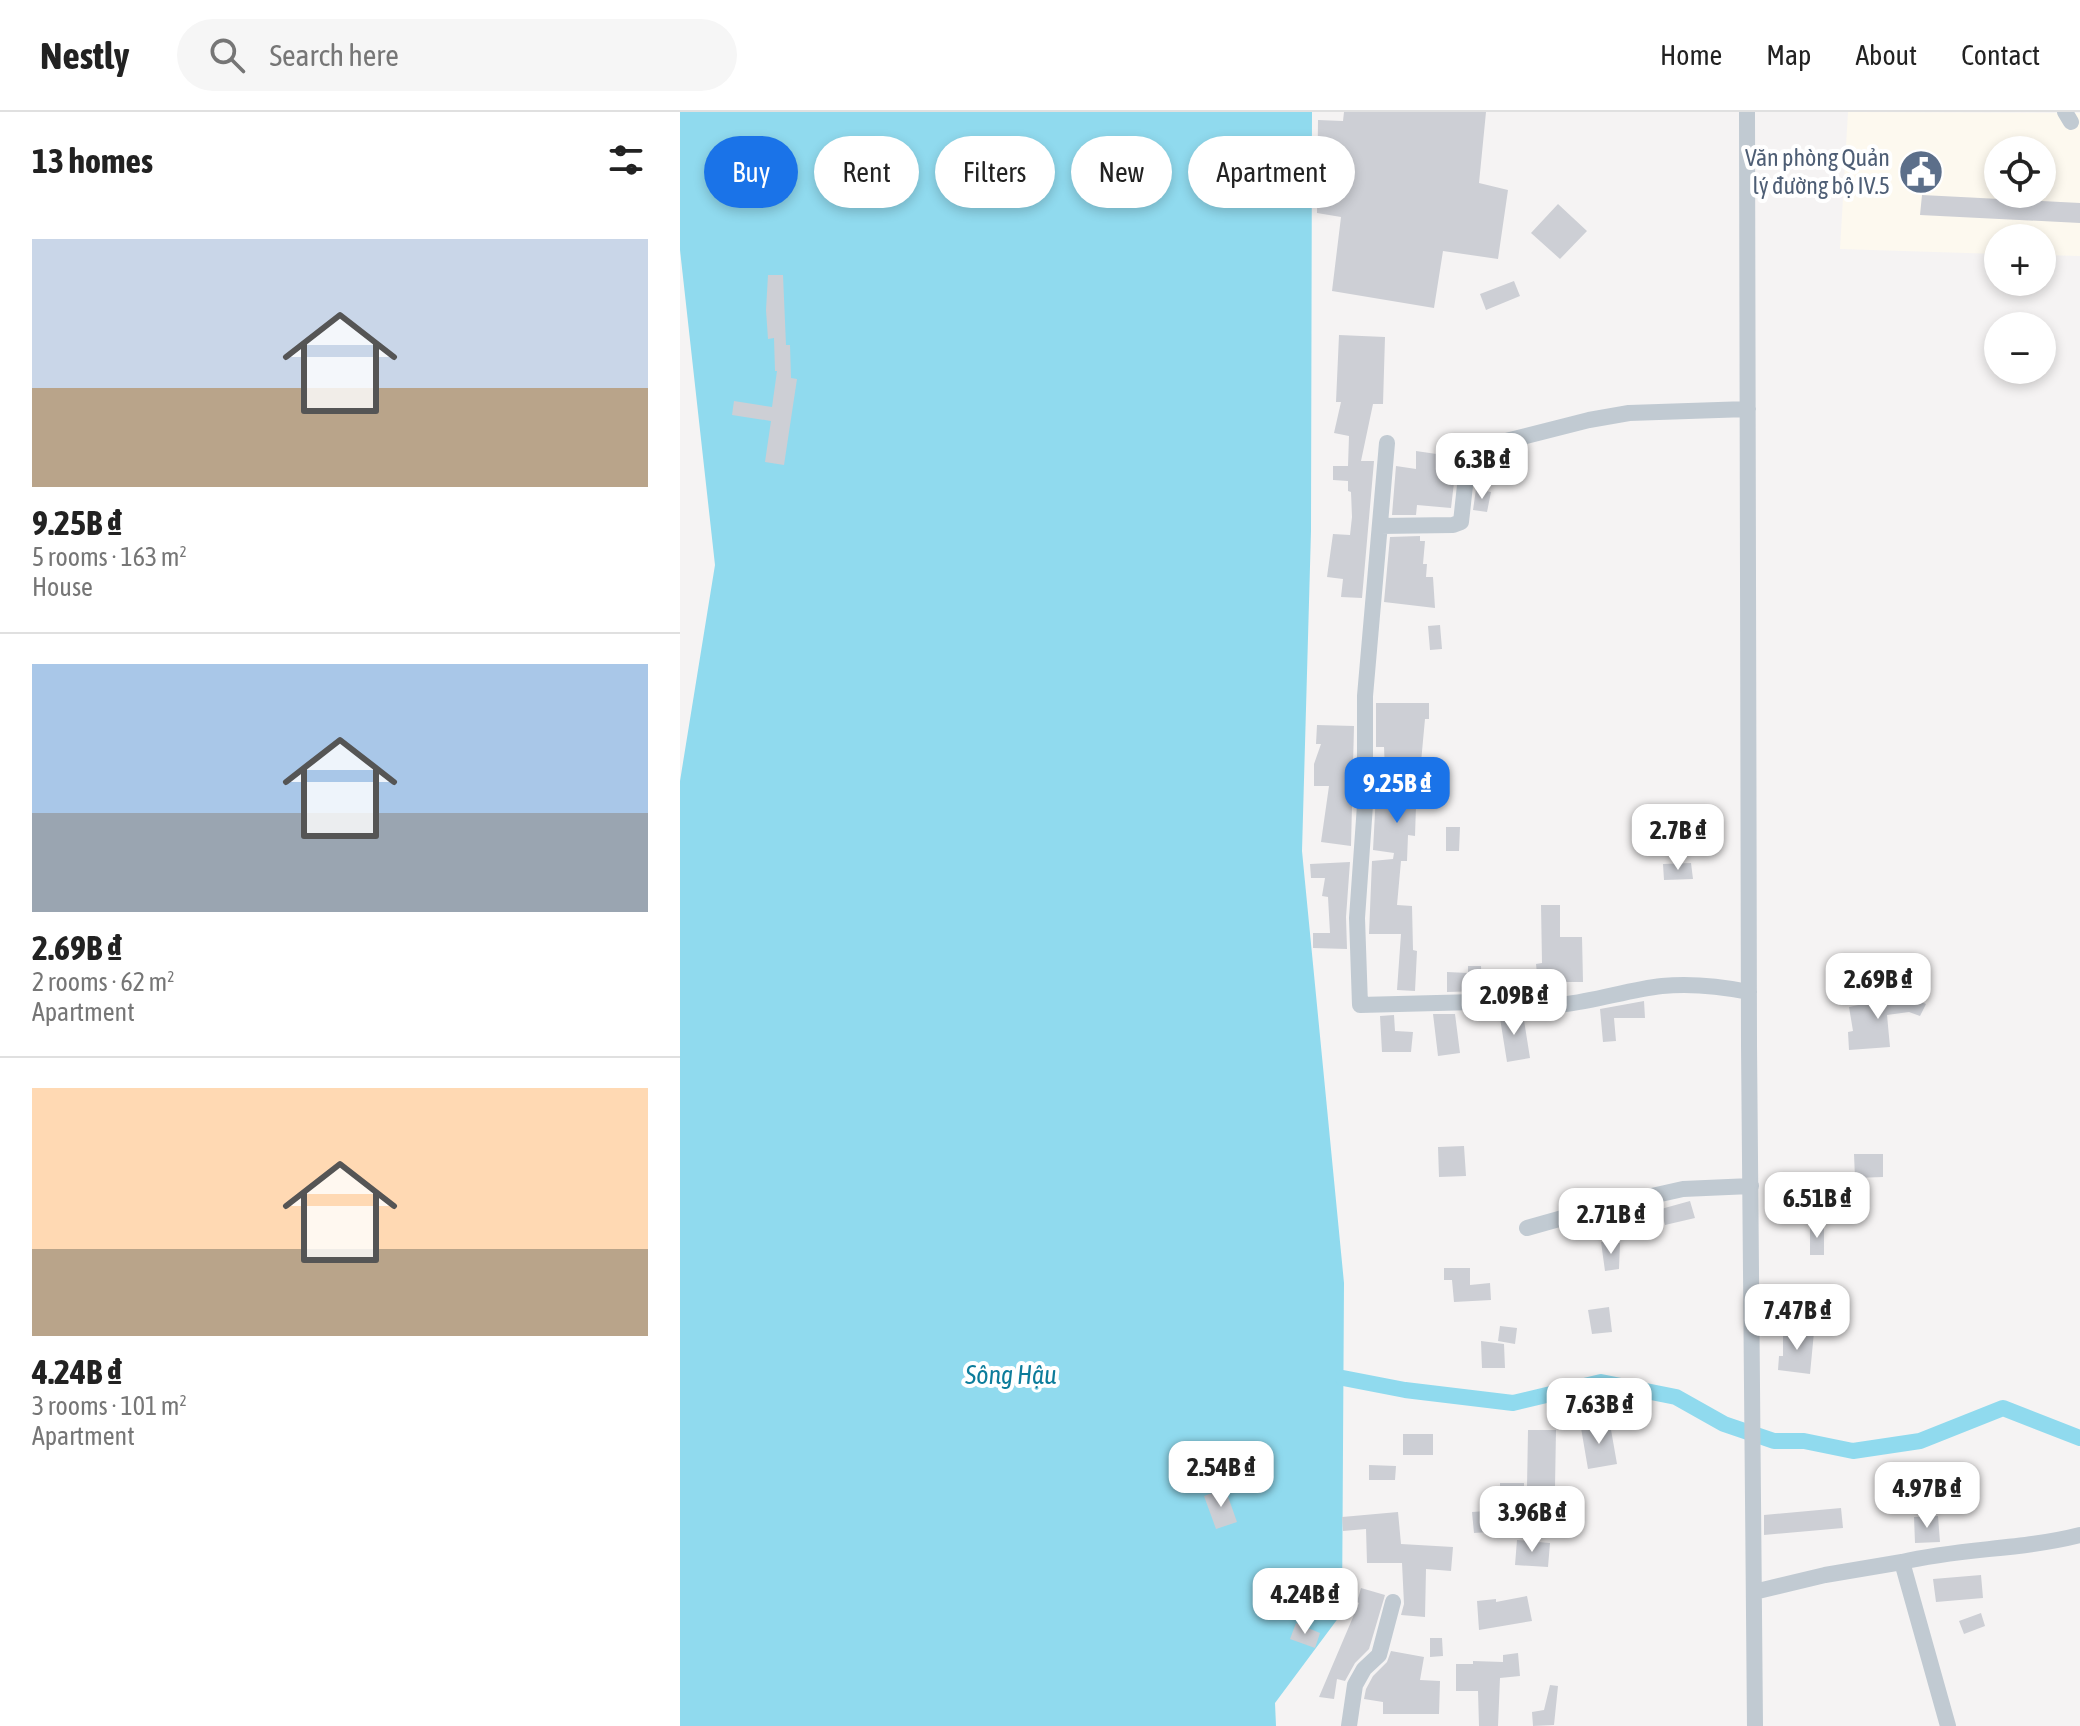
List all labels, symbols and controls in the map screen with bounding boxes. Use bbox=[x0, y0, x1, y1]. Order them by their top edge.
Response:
search box bbox=[177, 19, 737, 91]
icon: search bbox=[205, 33, 249, 77]
text: Nestly bbox=[40, 34, 129, 77]
text: Search here bbox=[269, 38, 399, 72]
text: Home bbox=[1660, 39, 1722, 71]
text: Map bbox=[1766, 39, 1811, 71]
text: About bbox=[1855, 39, 1917, 71]
text: Contact bbox=[1961, 39, 2040, 71]
chip: Buy bbox=[704, 136, 798, 208]
chip: Rent bbox=[814, 136, 919, 208]
chip: Filters bbox=[935, 136, 1055, 208]
chip: New bbox=[1071, 136, 1172, 208]
chip: Apartment bbox=[1188, 136, 1355, 208]
map controls bbox=[1984, 136, 2056, 384]
button: locate bbox=[1984, 136, 2056, 208]
icon: filters bbox=[604, 138, 648, 182]
text: 13 homes bbox=[32, 141, 153, 180]
place label: Văn phòng Quản lý đường bộ IV.5 bbox=[1745, 144, 1890, 199]
public building icon: Văn phòng Quản lý đường bộ IV.5 bbox=[1897, 148, 1945, 196]
button: + bbox=[1984, 224, 2056, 296]
icon: home bbox=[268, 291, 412, 435]
button: − bbox=[1984, 312, 2056, 384]
pin: 6.3B ₫ bbox=[1417, 433, 1547, 501]
text: 6.3B ₫ bbox=[1454, 444, 1510, 474]
text: 9.25B ₫ bbox=[32, 503, 122, 542]
text: 5 rooms · 163 m² bbox=[32, 542, 187, 572]
text: House bbox=[32, 572, 93, 602]
icon: home bbox=[268, 716, 412, 860]
pin: 9.25B ₫ bbox=[1323, 757, 1471, 825]
text: 9.25B ₫ bbox=[1363, 768, 1431, 798]
pin: 2.7B ₫ bbox=[1613, 804, 1743, 872]
text: 2.7B ₫ bbox=[1650, 815, 1706, 845]
text: 2.69B ₫ bbox=[32, 928, 122, 967]
pin: 2.69B ₫ bbox=[1804, 953, 1952, 1021]
text: 2.69B ₫ bbox=[1844, 964, 1912, 994]
text: 2 rooms · 62 m² bbox=[32, 967, 174, 997]
pin: 2.09B ₫ bbox=[1440, 969, 1588, 1037]
text: 2.09B ₫ bbox=[1480, 980, 1548, 1010]
text: Apartment bbox=[32, 997, 135, 1027]
icon: home bbox=[268, 1140, 412, 1284]
pin: 6.51B ₫ bbox=[1743, 1172, 1891, 1240]
text: 6.51B ₫ bbox=[1783, 1183, 1851, 1213]
pin: 2.71B ₫ bbox=[1537, 1188, 1685, 1256]
text: 2.71B ₫ bbox=[1577, 1199, 1645, 1229]
pin: 7.47B ₫ bbox=[1723, 1284, 1871, 1352]
text: 7.47B ₫ bbox=[1763, 1295, 1831, 1325]
text: 4.24B ₫ bbox=[32, 1352, 122, 1391]
water label: Sông Hậu bbox=[964, 1360, 1057, 1390]
pin: 7.63B ₫ bbox=[1525, 1378, 1673, 1446]
text: 7.63B ₫ bbox=[1565, 1389, 1633, 1419]
text: 3 rooms · 101 m² bbox=[32, 1391, 187, 1421]
text: Apartment bbox=[32, 1421, 135, 1451]
pin: 2.54B ₫ bbox=[1147, 1441, 1295, 1509]
text: 2.54B ₫ bbox=[1187, 1452, 1255, 1482]
pin: 4.97B ₫ bbox=[1853, 1462, 2001, 1530]
text: 4.97B ₫ bbox=[1893, 1473, 1961, 1503]
pin: 3.96B ₫ bbox=[1458, 1486, 1606, 1554]
text: 3.96B ₫ bbox=[1498, 1497, 1566, 1527]
pin: 4.24B ₫ bbox=[1231, 1568, 1379, 1636]
text: 4.24B ₫ bbox=[1271, 1579, 1339, 1609]

